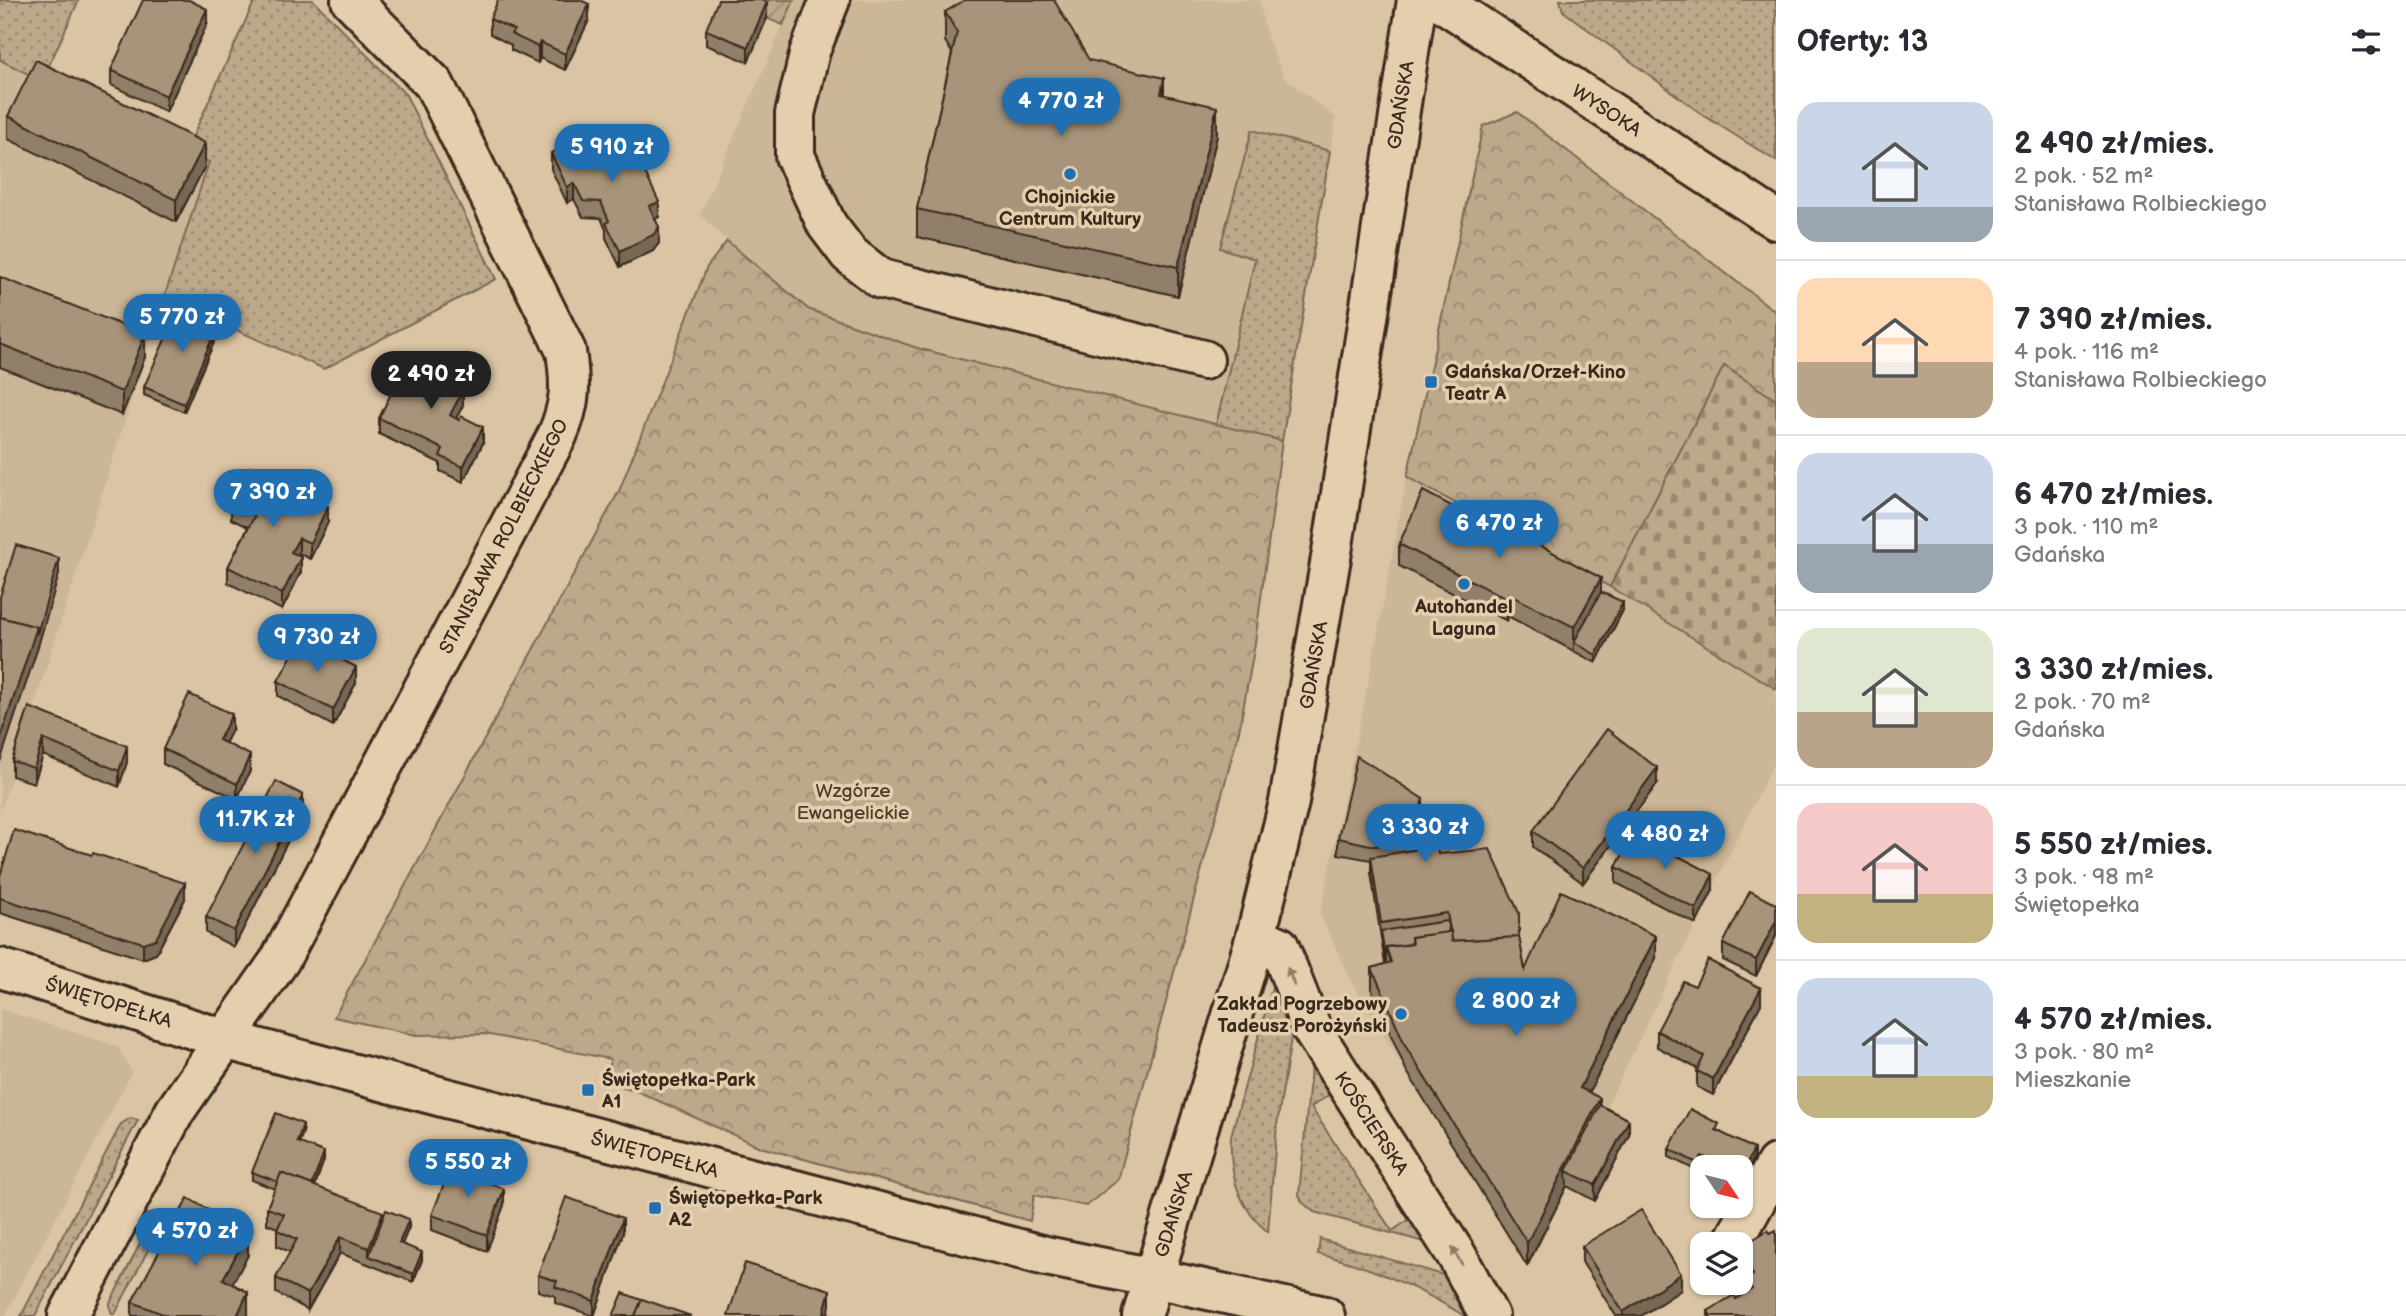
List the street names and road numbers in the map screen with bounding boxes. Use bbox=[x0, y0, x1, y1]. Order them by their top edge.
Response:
street label: GDAŃSKA bbox=[1382, 59, 1420, 151]
street label: WYSOKA bbox=[1567, 80, 1646, 142]
street label: STANISŁAWA ROLBIECKIEGO bbox=[435, 415, 574, 658]
street label: GDAŃSKA bbox=[1294, 619, 1334, 711]
street label: ŚWIĘTOPEŁKA bbox=[42, 972, 175, 1034]
street label: KOŚCIERSKA bbox=[1329, 1067, 1414, 1180]
street label: ŚWIĘTOPEŁKA bbox=[588, 1126, 722, 1184]
street label: GDAŃSKA bbox=[1149, 1168, 1199, 1260]

